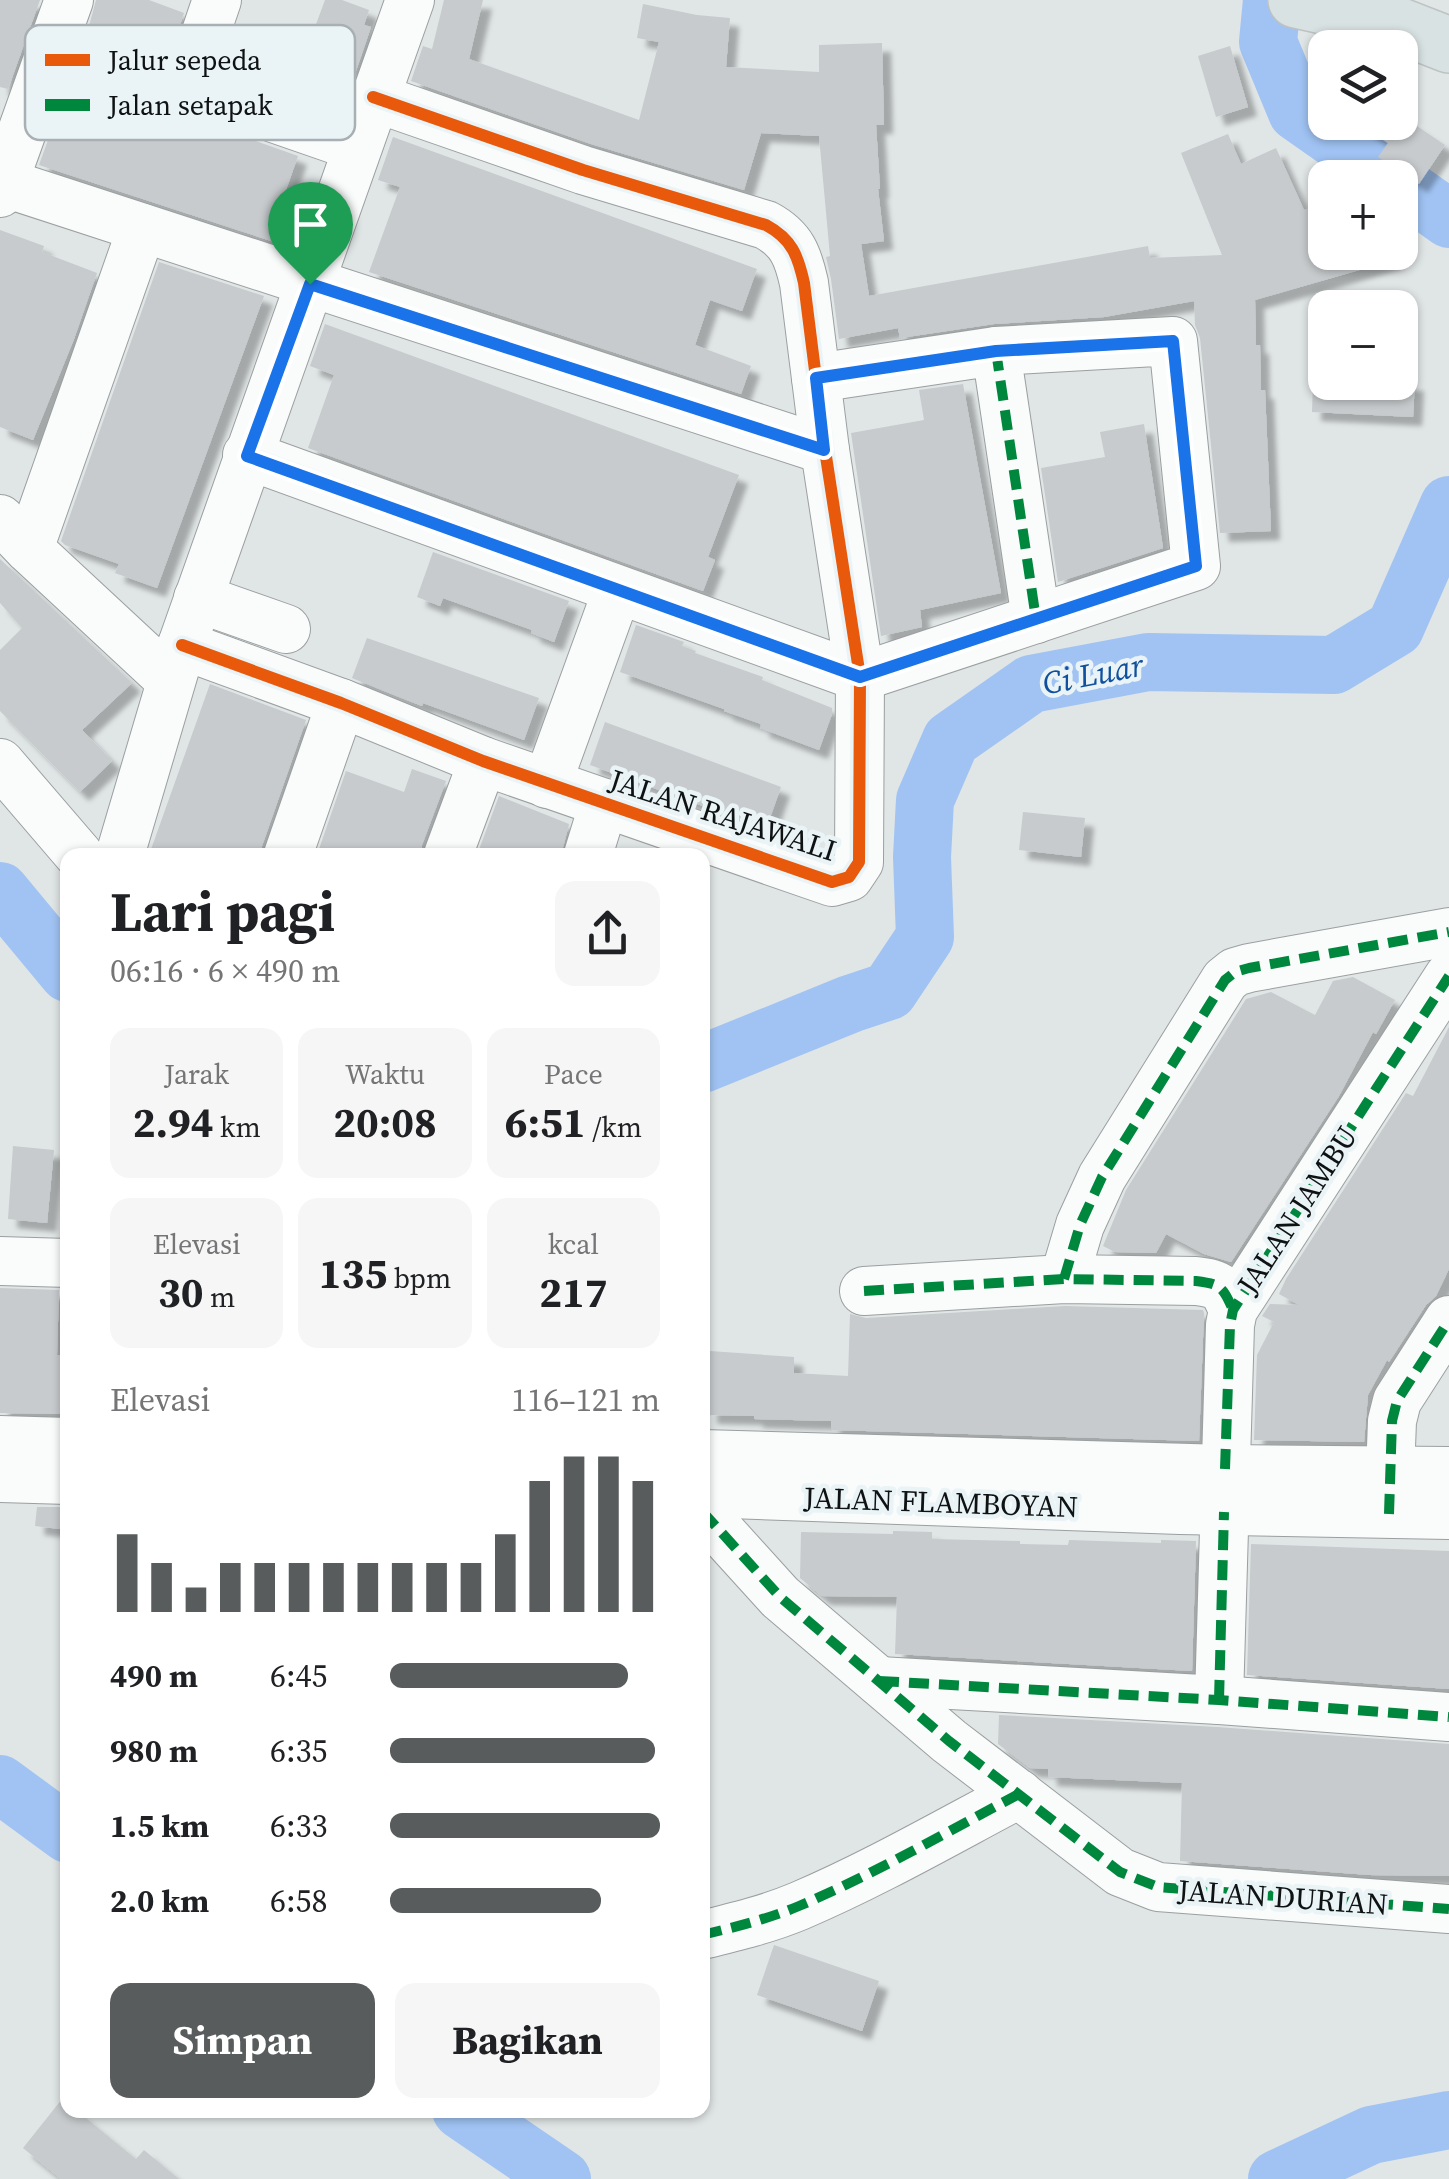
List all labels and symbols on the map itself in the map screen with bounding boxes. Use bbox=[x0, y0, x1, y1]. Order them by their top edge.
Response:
legend bbox=[25, 25, 355, 140]
text: Jalur sepeda bbox=[107, 41, 262, 79]
text: Jalan setapak bbox=[107, 86, 273, 124]
pin bbox=[268, 182, 353, 285]
water label: Ci Luar bbox=[1039, 642, 1148, 705]
street label: JALAN RAJAWALI bbox=[603, 759, 842, 871]
street label: JALAN JAMBU bbox=[1227, 1118, 1367, 1303]
street label: JALAN FLAMBOYAN bbox=[802, 1477, 1079, 1527]
street label: JALAN DURIAN bbox=[1176, 1869, 1389, 1925]

